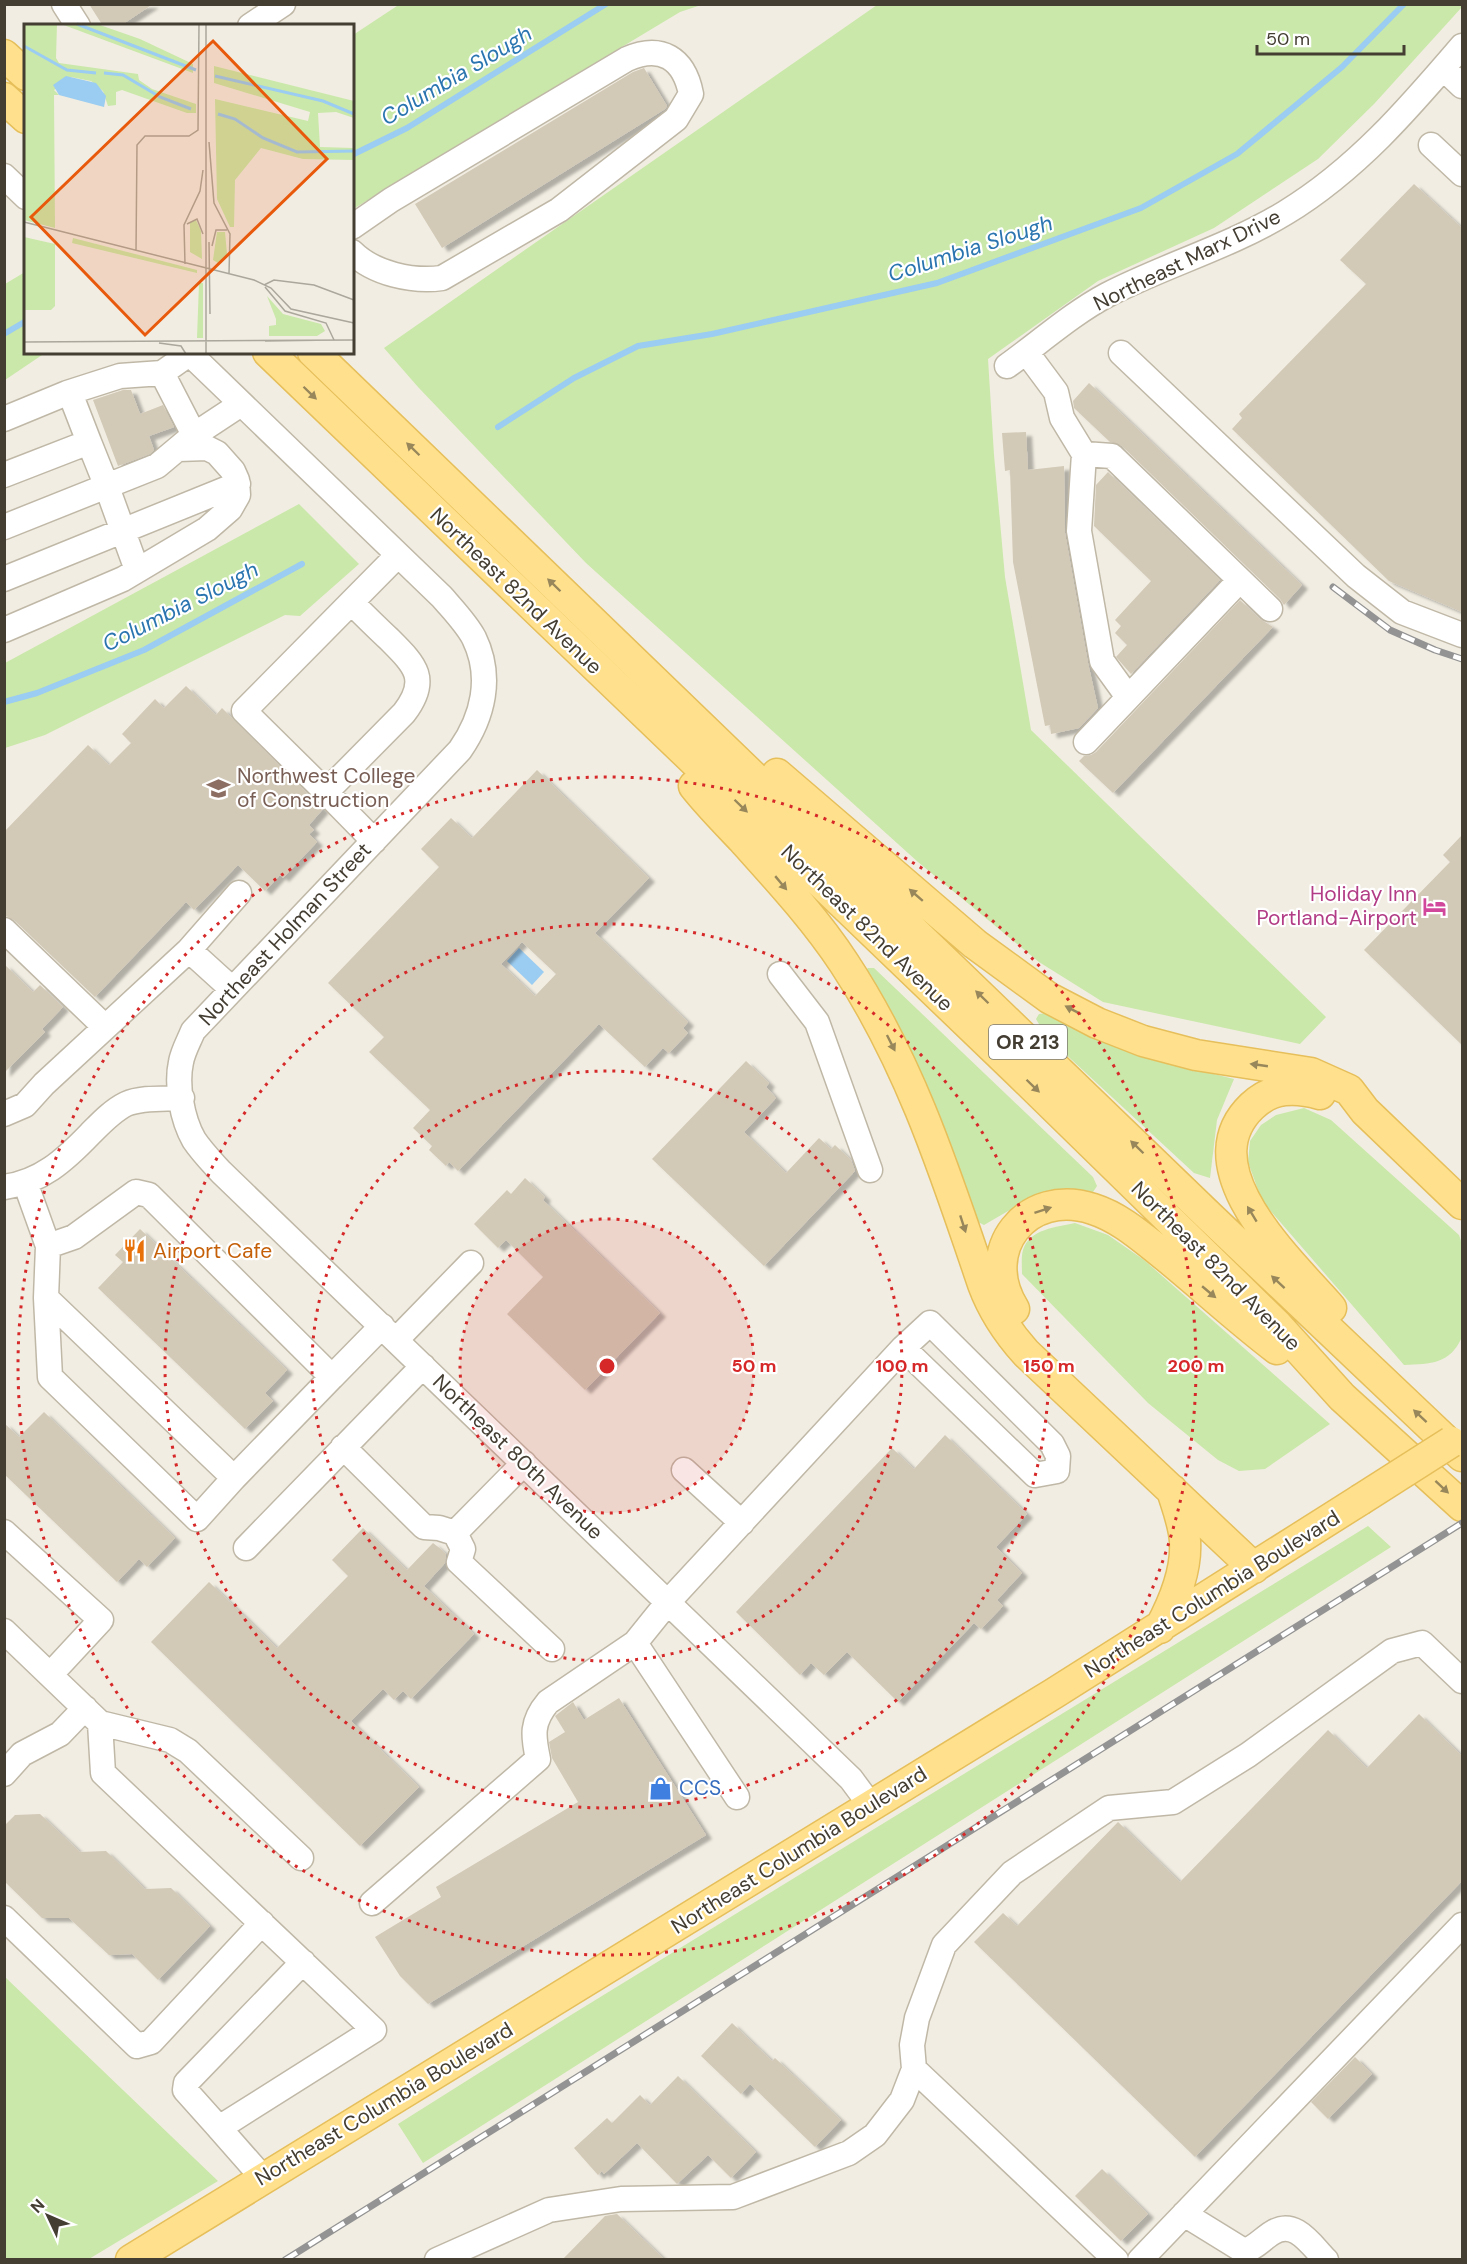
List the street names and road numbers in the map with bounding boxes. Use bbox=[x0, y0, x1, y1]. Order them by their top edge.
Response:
street label: Northeast Marx Drive bbox=[1089, 202, 1285, 317]
street label: Northeast 82nd Avenue bbox=[424, 501, 608, 681]
street label: Northeast Holman Street bbox=[193, 836, 377, 1032]
street label: Northeast 82nd Avenue bbox=[775, 838, 959, 1018]
road number: OR 213 bbox=[989, 1025, 1067, 1059]
street label: Northeast 82nd Avenue bbox=[1125, 1175, 1307, 1357]
street label: Northeast 80th Avenue bbox=[427, 1368, 609, 1546]
street label: Northeast Columbia Boulevard bbox=[1079, 1504, 1345, 1684]
street label: Northeast Columbia Boulevard bbox=[666, 1760, 932, 1940]
street label: Northeast Columbia Boulevard bbox=[250, 2016, 518, 2192]

